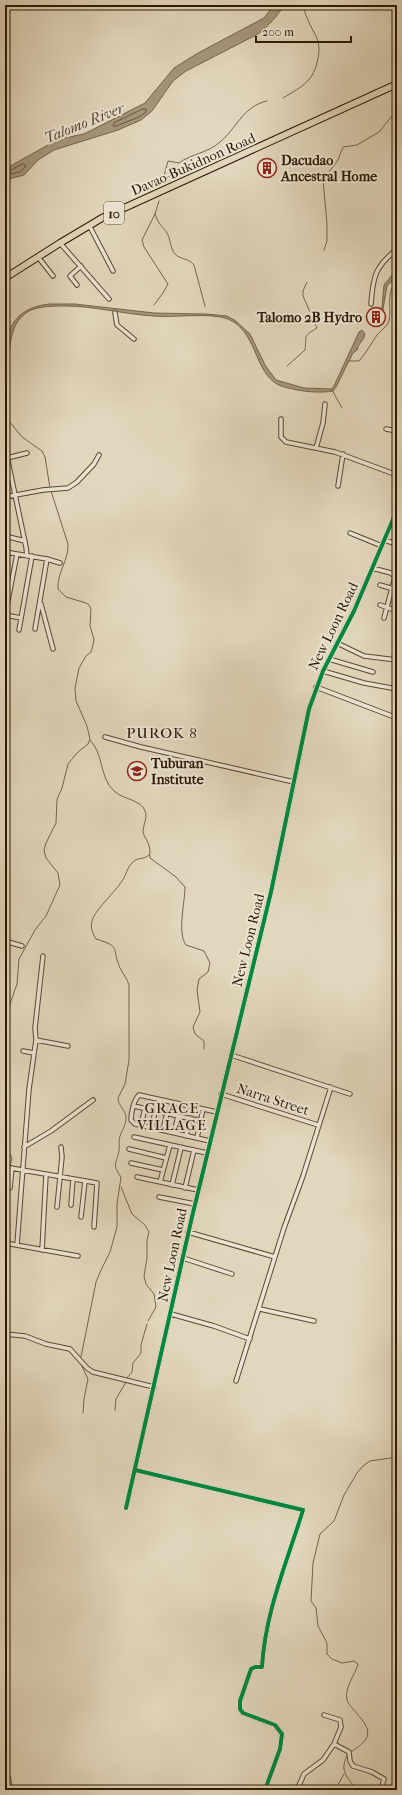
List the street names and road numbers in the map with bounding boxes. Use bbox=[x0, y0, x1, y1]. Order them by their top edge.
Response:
street label: Davao-Bukidnon Road bbox=[128, 129, 258, 200]
road number: 10 bbox=[104, 202, 124, 224]
street label: New Loon Road bbox=[305, 579, 362, 673]
street label: New Loon Road bbox=[229, 891, 268, 989]
street label: Narra Street bbox=[234, 1080, 311, 1119]
street label: New Loon Road bbox=[154, 1206, 191, 1304]

